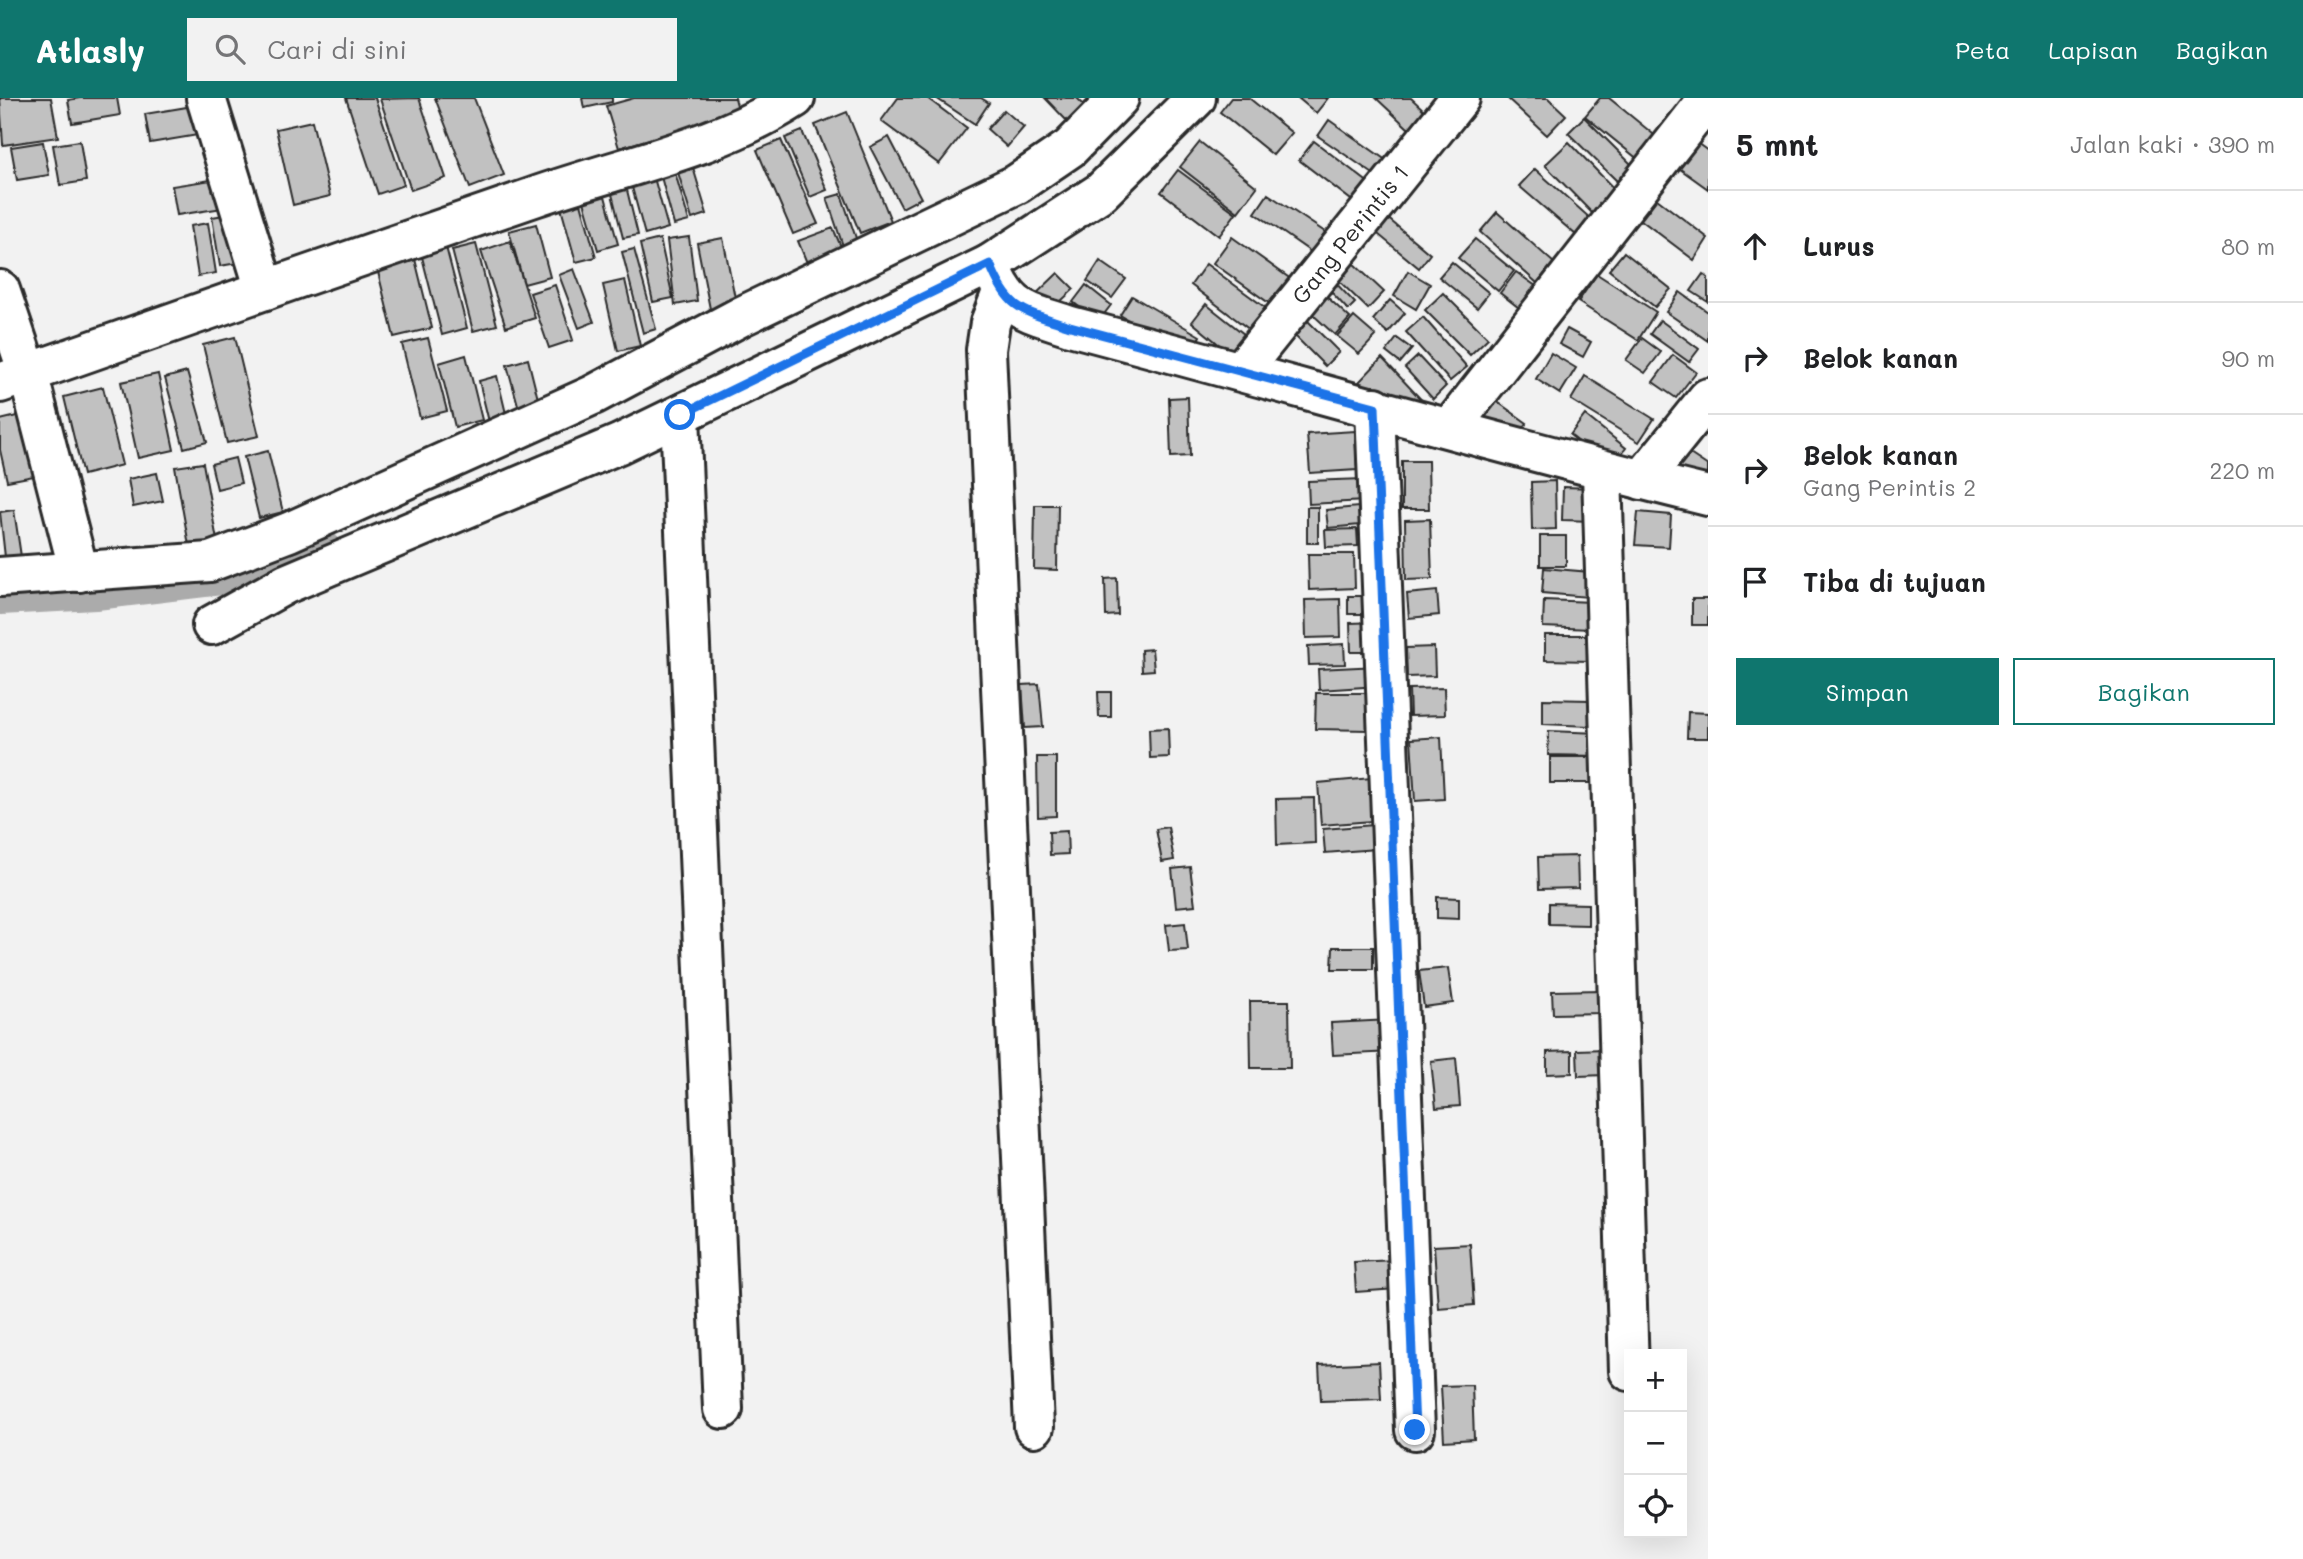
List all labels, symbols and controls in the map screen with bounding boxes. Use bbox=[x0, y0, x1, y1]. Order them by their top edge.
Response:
search box bbox=[187, 18, 677, 81]
text: Atlasly bbox=[35, 28, 145, 71]
icon: search bbox=[211, 30, 249, 68]
text: Cari di sini bbox=[267, 32, 407, 66]
text: Peta bbox=[1955, 34, 2010, 65]
text: Lapisan bbox=[2048, 34, 2138, 65]
text: Bagikan bbox=[2176, 34, 2268, 65]
text: 5 mnt bbox=[1736, 124, 1819, 164]
text: Jalan kaki · 390 m bbox=[2070, 129, 2275, 159]
street label: Gang Perintis 1 bbox=[1285, 158, 1415, 310]
icon: ahead bbox=[1736, 227, 1774, 265]
text: Lurus bbox=[1803, 229, 1875, 263]
text: 80 m bbox=[2221, 231, 2275, 261]
icon: right bbox=[1736, 339, 1774, 377]
text: Belok kanan bbox=[1803, 341, 1958, 375]
text: 90 m bbox=[2222, 343, 2275, 373]
route start bbox=[664, 399, 695, 430]
text: Belok kanan bbox=[1803, 438, 1958, 472]
icon: right bbox=[1736, 451, 1774, 489]
text: 220 m bbox=[2209, 455, 2275, 485]
text: Gang Perintis 2 bbox=[1803, 472, 1976, 502]
icon: arrive bbox=[1736, 563, 1774, 601]
text: Tiba di tujuan bbox=[1803, 565, 1986, 599]
button: Simpan bbox=[1736, 658, 1999, 725]
button: Bagikan bbox=[2013, 658, 2275, 725]
map controls bbox=[1624, 1349, 1687, 1538]
button: + bbox=[1624, 1349, 1687, 1412]
button: − bbox=[1624, 1412, 1687, 1475]
route end bbox=[1399, 1414, 1430, 1445]
button: locate bbox=[1624, 1475, 1687, 1538]

